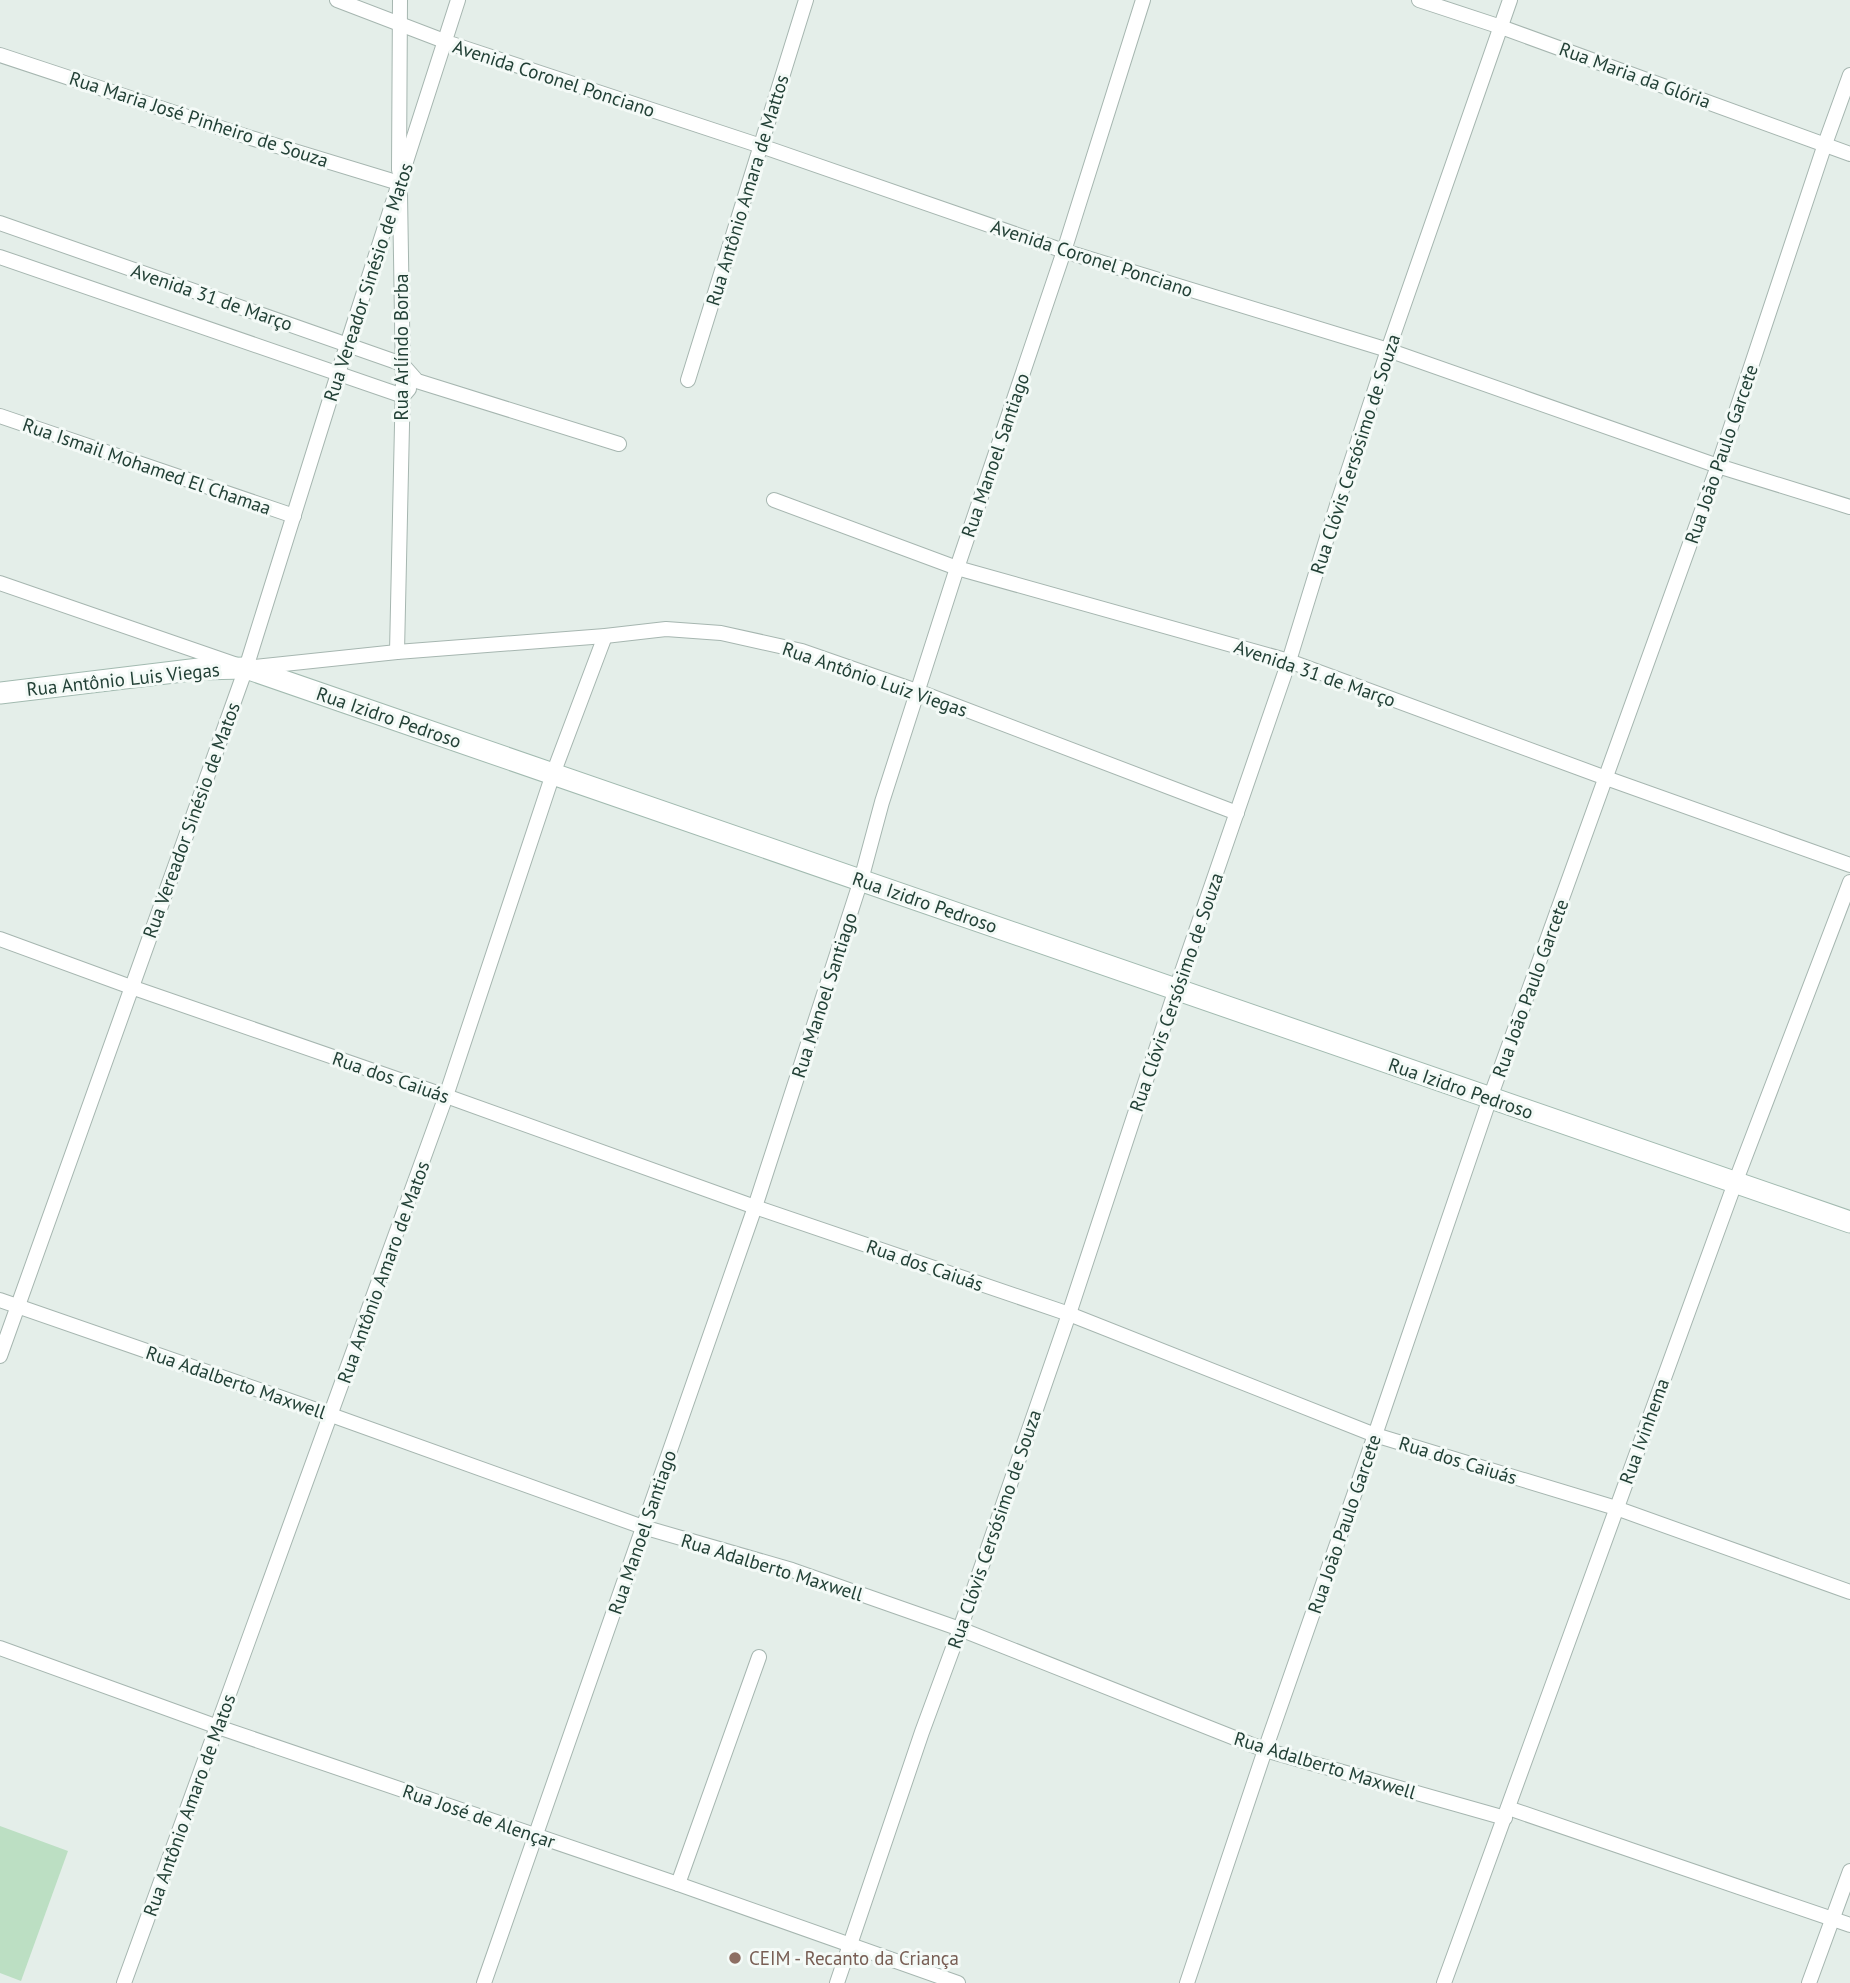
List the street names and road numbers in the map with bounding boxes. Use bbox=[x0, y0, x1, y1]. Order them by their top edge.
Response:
street label: Avenida Coronel Ponciano bbox=[450, 34, 658, 122]
street label: Rua Maria da Glória bbox=[1556, 36, 1714, 114]
street label: Rua Maria José Pinheiro de Souza bbox=[66, 66, 332, 172]
street label: Rua Antônio Amara de Mattos bbox=[700, 72, 794, 308]
street label: Rua Vereador Sinésio de Matos bbox=[318, 160, 418, 404]
street label: Avenida Coronel Ponciano bbox=[988, 214, 1196, 302]
street label: Avenida 31 de Março bbox=[128, 258, 296, 336]
street label: Rua Arlíndo Borba bbox=[389, 274, 413, 420]
street label: Rua Clóvis Cersósimo de Souza bbox=[1305, 331, 1405, 577]
street label: Rua João Paulo Garcete bbox=[1679, 361, 1763, 547]
street label: Rua Manoel Santiago bbox=[956, 370, 1034, 540]
street label: Rua Ismail Mohamed El Chamaa bbox=[20, 412, 274, 520]
street label: Avenida 31 de Março bbox=[1231, 634, 1399, 712]
street label: Rua Antônio Luiz Viegas bbox=[779, 636, 971, 722]
street label: Rua Antônio Luis Viegas bbox=[25, 657, 221, 701]
street label: Rua Izidro Pedroso bbox=[313, 681, 465, 753]
street label: Rua Vereador Sinésio de Matos bbox=[137, 699, 245, 941]
street label: Rua Izidro Pedroso bbox=[849, 866, 1001, 938]
street label: Rua Clóvis Cersósimo de Souza bbox=[1124, 869, 1228, 1115]
street label: Rua João Paulo Garcete bbox=[1487, 896, 1573, 1080]
street label: Rua Manoel Santiago bbox=[786, 909, 862, 1081]
street label: Rua dos Caiuás bbox=[329, 1046, 453, 1108]
street label: Rua Izidro Pedroso bbox=[1385, 1052, 1537, 1124]
street label: Rua Antônio Amaro de Matos bbox=[332, 1158, 434, 1386]
street label: Rua dos Caiuás bbox=[863, 1234, 987, 1296]
street label: Rua Adalberto Maxwell bbox=[143, 1340, 330, 1424]
street label: Rua Ivinhema bbox=[1614, 1375, 1674, 1487]
street label: Rua Clóvis Cersósimo de Souza bbox=[942, 1406, 1046, 1652]
street label: Rua João Paulo Garcete bbox=[1302, 1431, 1386, 1617]
street label: Rua dos Caiuás bbox=[1396, 1431, 1520, 1489]
street label: Rua Manoel Santiago bbox=[603, 1447, 681, 1617]
street label: Rua Adalberto Maxwell bbox=[678, 1528, 866, 1606]
street label: Rua Antônio Amaro de Matos bbox=[138, 1691, 240, 1919]
street label: Rua Adalberto Maxwell bbox=[1231, 1726, 1419, 1804]
street label: Rua José de Alençar bbox=[400, 1779, 559, 1854]

